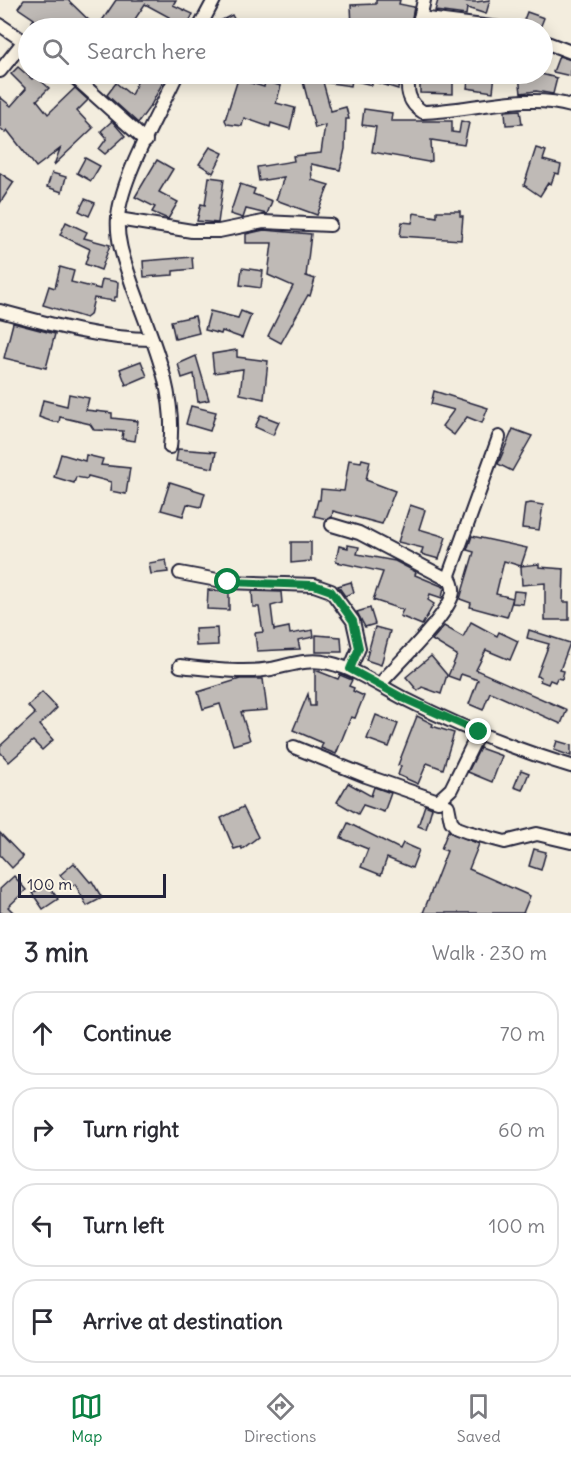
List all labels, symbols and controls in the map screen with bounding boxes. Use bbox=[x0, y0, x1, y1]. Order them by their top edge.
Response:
search box bbox=[18, 18, 553, 84]
icon: search bbox=[39, 35, 72, 68]
text: Search here bbox=[87, 37, 206, 65]
route start bbox=[214, 568, 240, 594]
route end bbox=[465, 718, 491, 744]
scale bar bbox=[18, 871, 166, 898]
text: 100 m bbox=[27, 874, 72, 894]
text: 3 min bbox=[24, 936, 89, 969]
text: Walk · 230 m bbox=[432, 940, 547, 965]
icon: ahead bbox=[26, 1017, 59, 1050]
text: Continue bbox=[83, 1019, 172, 1047]
text: 70 m bbox=[500, 1021, 545, 1046]
icon: right bbox=[26, 1113, 59, 1146]
text: Turn right bbox=[83, 1115, 179, 1143]
text: 60 m bbox=[498, 1117, 545, 1142]
icon: left bbox=[26, 1209, 59, 1242]
text: Turn left bbox=[83, 1211, 164, 1239]
text: 100 m bbox=[488, 1213, 545, 1238]
icon: arrive bbox=[26, 1305, 59, 1338]
text: Arrive at destination bbox=[83, 1307, 283, 1335]
tab: Map bbox=[70, 1390, 103, 1446]
tab: Directions bbox=[244, 1390, 316, 1446]
tab: Saved bbox=[457, 1390, 501, 1446]

